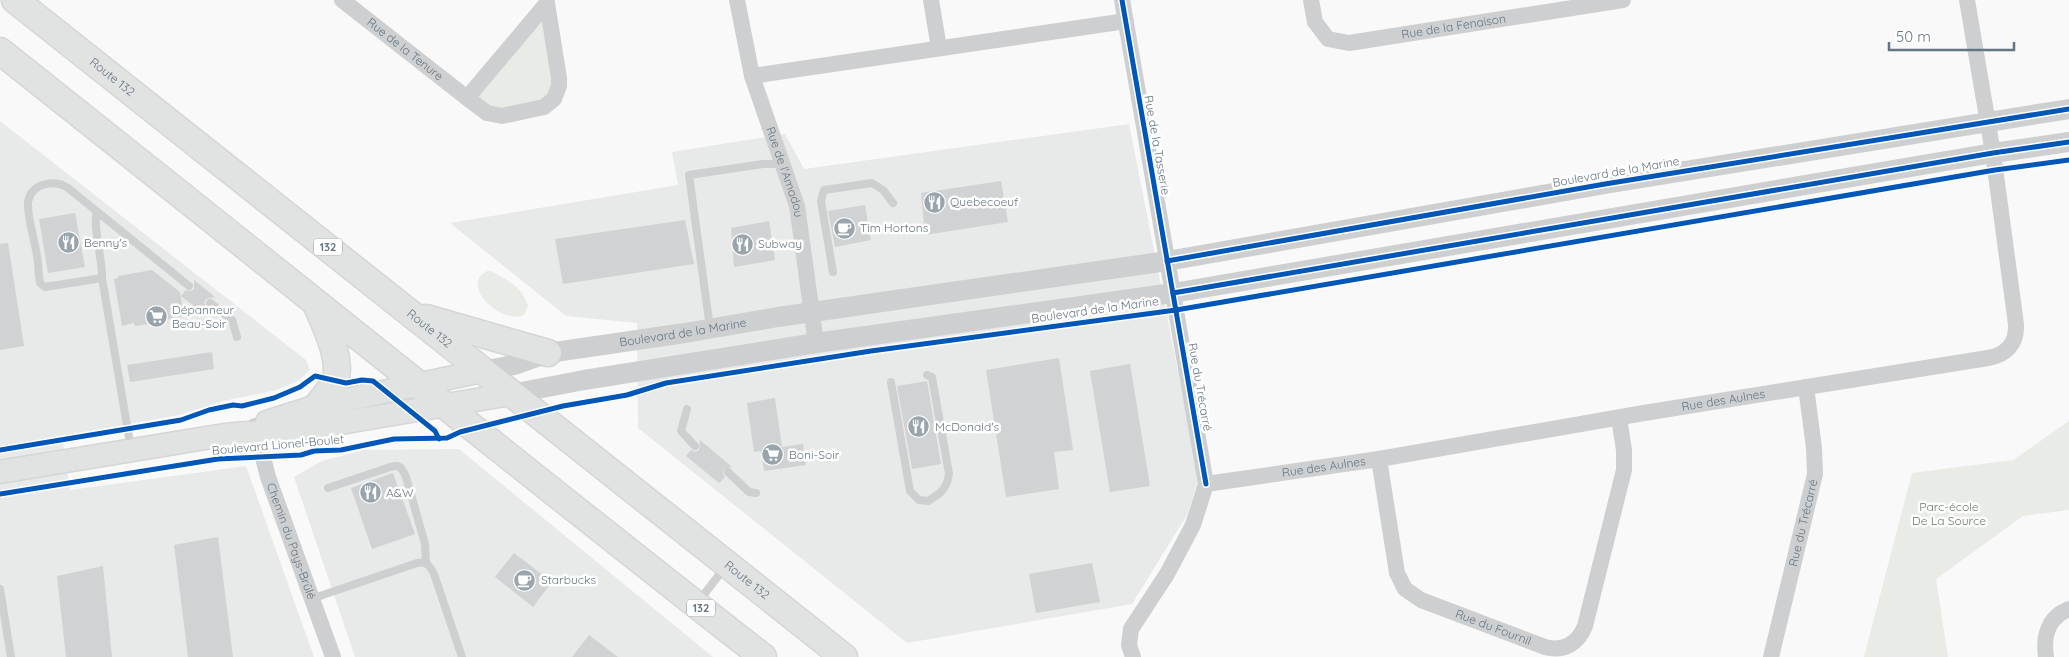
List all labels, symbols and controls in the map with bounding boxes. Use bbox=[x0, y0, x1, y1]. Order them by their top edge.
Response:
street label: Rue de la Fenaison bbox=[1400, 11, 1507, 42]
street label: Rue de la Tenure bbox=[364, 14, 447, 84]
scale bar bbox=[1889, 20, 2014, 52]
text: 50 m bbox=[1896, 27, 1931, 46]
street label: Route 132 bbox=[87, 54, 138, 99]
street label: Rue de la Tasserie bbox=[1141, 94, 1174, 196]
street label: Rue de l'Amadou bbox=[763, 125, 806, 218]
street label: Boulevard de la Marine bbox=[1551, 153, 1681, 190]
restaurant icon: Quebecoeuf bbox=[922, 190, 946, 214]
place label: Quebecoeuf bbox=[950, 194, 1019, 209]
cafe icon: Tim Hortons bbox=[832, 216, 856, 240]
place label: Tim Hortons bbox=[860, 220, 929, 235]
restaurant icon: Benny's bbox=[56, 231, 80, 255]
restaurant icon: Subway bbox=[730, 232, 754, 256]
place label: Benny's bbox=[84, 235, 128, 250]
place label: Subway bbox=[758, 236, 802, 251]
road number: 132 bbox=[314, 238, 342, 256]
street label: Boulevard de la Marine bbox=[1030, 293, 1160, 326]
place label: Dépanneur Beau-Soir bbox=[172, 302, 235, 331]
supermarket icon: Dépanneur Beau-Soir bbox=[144, 305, 168, 329]
street label: Route 132 bbox=[404, 306, 456, 351]
street label: Boulevard de la Marine bbox=[618, 315, 748, 350]
street label: Rue du Trécarré bbox=[1185, 342, 1216, 432]
street label: Rue des Aulnes bbox=[1680, 386, 1766, 414]
restaurant icon: McDonald's bbox=[907, 415, 931, 439]
place label: McDonald's bbox=[935, 419, 1000, 434]
street label: Boulevard Lionel-Boulet bbox=[211, 431, 345, 458]
supermarket icon: Boni-Soir bbox=[761, 443, 785, 467]
place label: Boni-Soir bbox=[789, 447, 840, 462]
street label: Rue des Aulnes bbox=[1281, 453, 1367, 480]
street label: Rue du Trécarré bbox=[1785, 477, 1821, 568]
street label: Chemin du Pays-Brûlé bbox=[264, 481, 320, 602]
restaurant icon: A&W bbox=[358, 481, 382, 505]
place label: A&W bbox=[386, 485, 414, 500]
park label: Parc-école De La Source bbox=[1912, 499, 1986, 528]
street label: Route 132 bbox=[722, 557, 773, 602]
cafe icon: Starbucks bbox=[513, 568, 537, 592]
place label: Starbucks bbox=[541, 572, 596, 587]
road number: 132 bbox=[687, 600, 715, 616]
street label: Rue du Fournil bbox=[1453, 606, 1534, 648]

